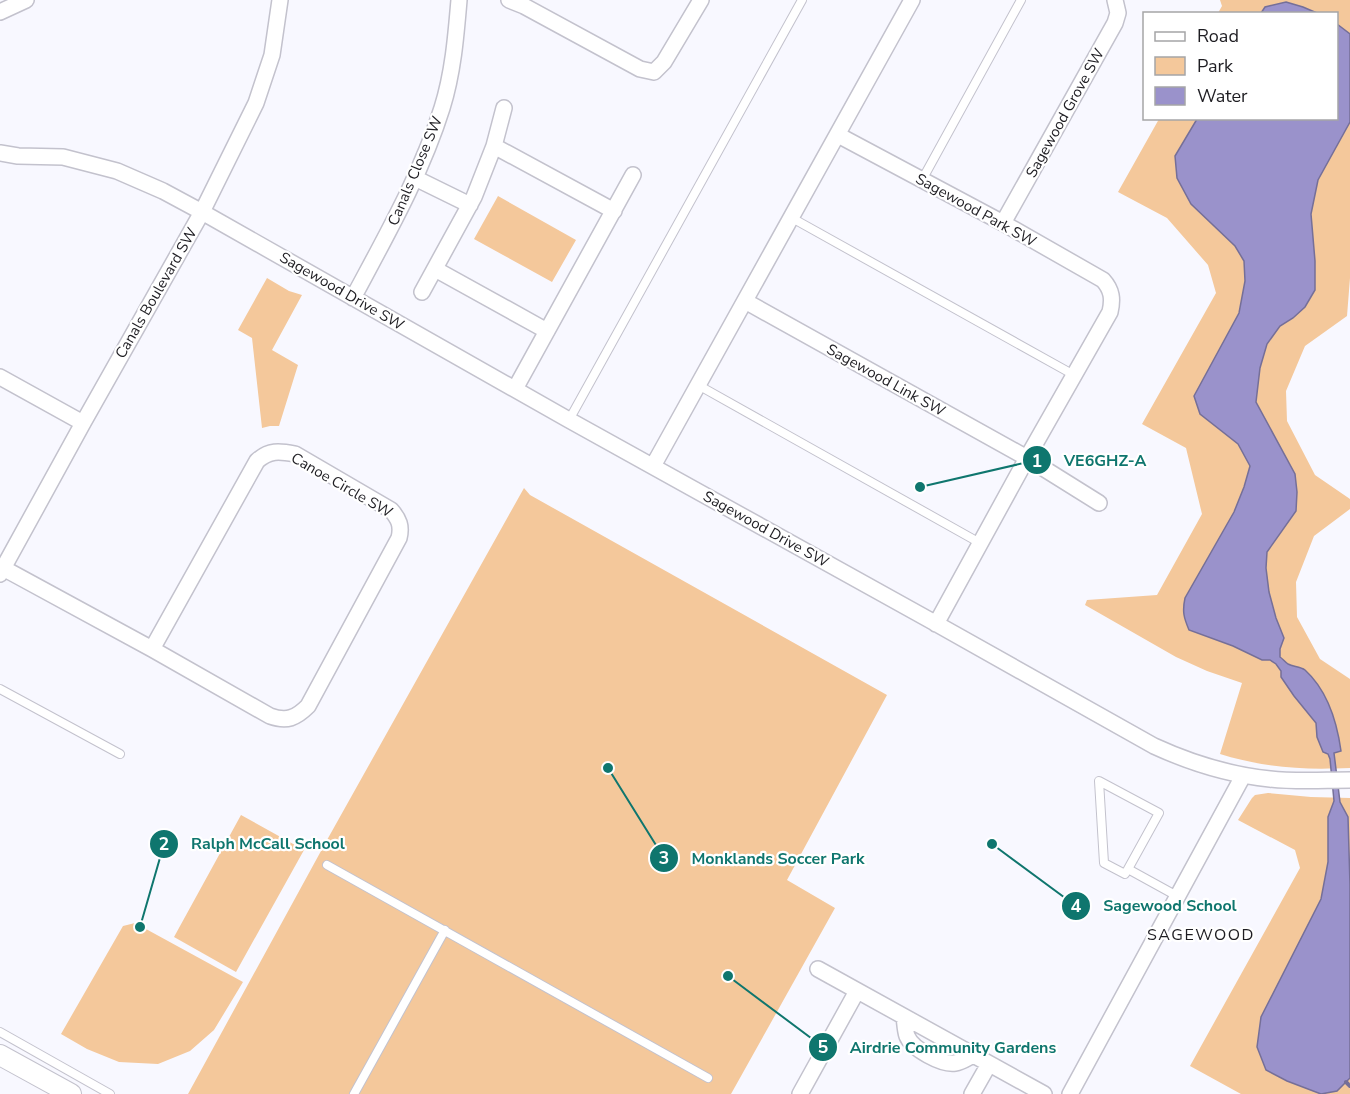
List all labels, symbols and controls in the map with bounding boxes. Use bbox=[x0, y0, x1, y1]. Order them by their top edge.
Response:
legend bbox=[1143, 12, 1338, 120]
text: Road bbox=[1197, 24, 1239, 48]
street label: Sagewood Grove SW bbox=[1021, 44, 1109, 181]
text: Park bbox=[1197, 54, 1234, 78]
text: Water bbox=[1197, 84, 1248, 108]
street label: Canals Close SW bbox=[383, 113, 447, 229]
street label: Sagewood Park SW bbox=[912, 169, 1040, 252]
street label: Canals Boulevard SW bbox=[110, 224, 202, 362]
street label: Sagewood Drive SW bbox=[276, 247, 408, 335]
street label: Sagewood Link SW bbox=[823, 339, 949, 421]
callout: VE6GHZ-A bbox=[1022, 443, 1158, 477]
street label: Canoe Circle SW bbox=[288, 448, 397, 522]
text: 1 bbox=[1032, 449, 1042, 473]
text: VE6GHZ-A bbox=[1063, 450, 1146, 472]
street label: Sagewood Drive SW bbox=[700, 486, 833, 572]
callout: Ralph McCall School bbox=[149, 827, 357, 861]
text: 2 bbox=[159, 832, 169, 856]
text: Ralph McCall School bbox=[191, 833, 345, 855]
callout: Monklands Soccer Park bbox=[649, 841, 876, 875]
text: 3 bbox=[659, 846, 669, 870]
text: Monklands Soccer Park bbox=[691, 848, 865, 870]
callout: Sagewood School bbox=[1061, 889, 1249, 923]
text: 4 bbox=[1071, 894, 1082, 918]
text: Sagewood School bbox=[1103, 895, 1237, 917]
district label: SAGEWOOD bbox=[1147, 924, 1255, 946]
callout: Airdrie Community Gardens bbox=[808, 1030, 1068, 1064]
text: 5 bbox=[818, 1035, 829, 1059]
text: Airdrie Community Gardens bbox=[850, 1037, 1056, 1059]

